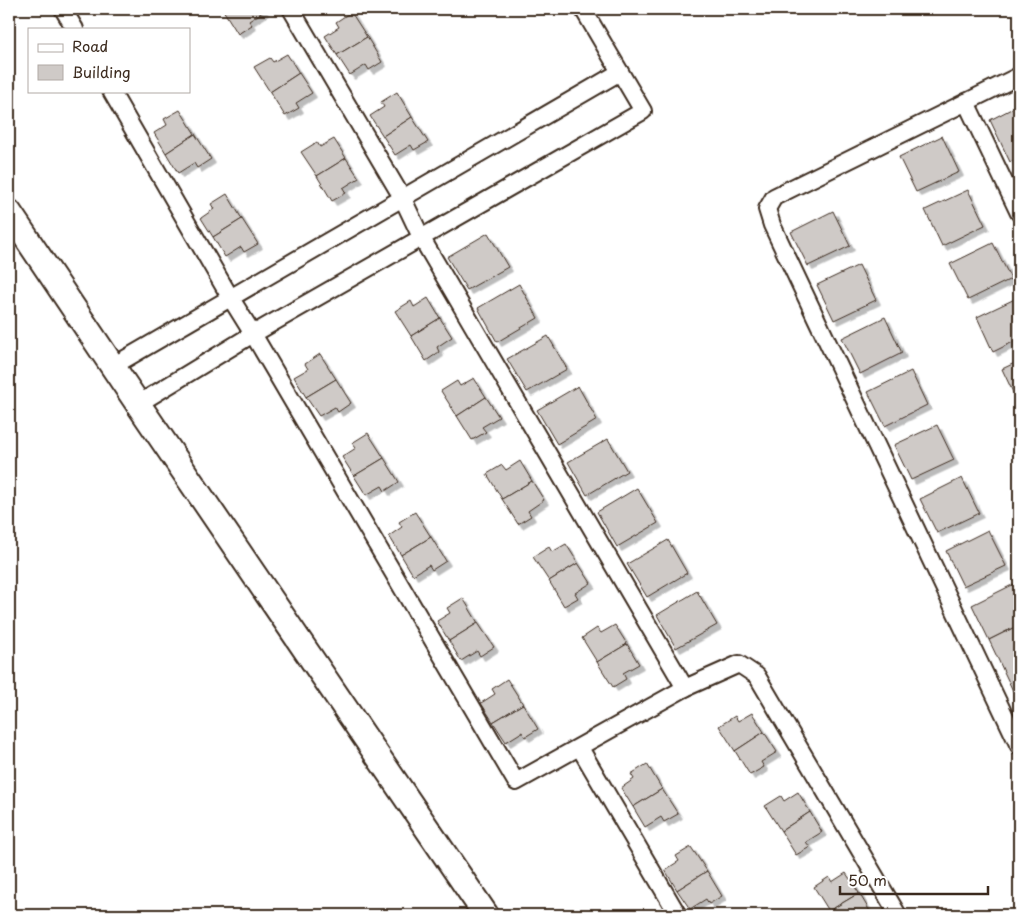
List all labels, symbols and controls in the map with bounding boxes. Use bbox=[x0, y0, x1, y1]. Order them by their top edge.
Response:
legend bbox=[28, 28, 190, 92]
text: Road bbox=[72, 34, 108, 57]
text: Building bbox=[72, 60, 131, 83]
scale bar bbox=[840, 864, 988, 896]
text: 50 m bbox=[848, 868, 887, 891]

